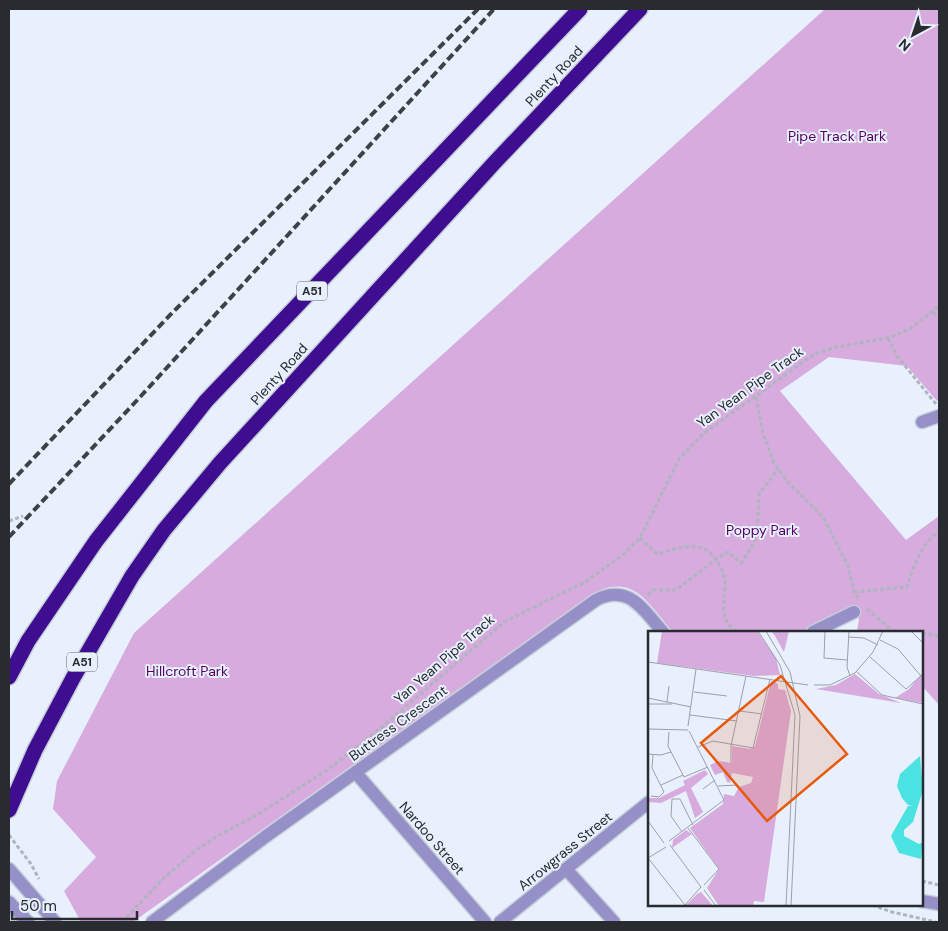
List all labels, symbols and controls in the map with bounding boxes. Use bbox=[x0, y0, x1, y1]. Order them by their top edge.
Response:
north arrow bbox=[888, 10, 938, 60]
text: N bbox=[895, 35, 914, 55]
street label: Plenty Road bbox=[521, 42, 587, 110]
park label: Pipe Track Park bbox=[788, 127, 886, 145]
road number: A51 bbox=[297, 282, 327, 300]
street label: Plenty Road bbox=[247, 339, 311, 409]
street label: Yan Yean Pipe Track bbox=[693, 342, 807, 432]
park label: Poppy Park bbox=[726, 521, 798, 539]
street label: Yan Yean Pipe Track bbox=[390, 610, 498, 708]
inset map bbox=[648, 631, 923, 906]
road number: A51 bbox=[67, 652, 97, 672]
park label: Hillcroft Park bbox=[146, 662, 228, 680]
street label: Buttress Crescent bbox=[345, 681, 451, 765]
street label: Nardoo Street bbox=[395, 798, 469, 878]
street label: Arrowgrass Street bbox=[514, 808, 616, 894]
scale bar bbox=[12, 888, 138, 920]
text: 50 m bbox=[20, 896, 57, 916]

